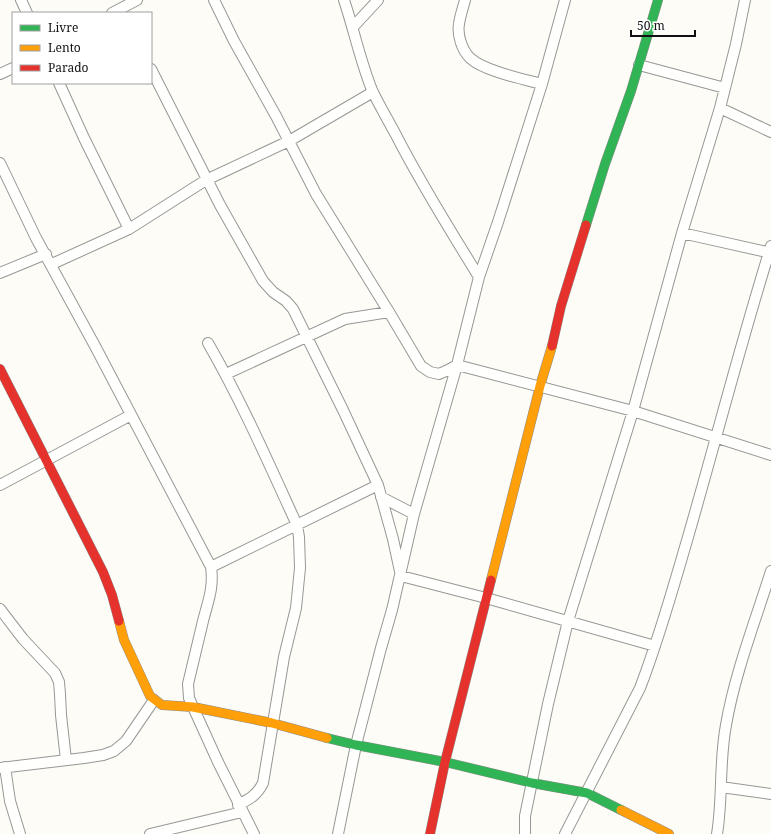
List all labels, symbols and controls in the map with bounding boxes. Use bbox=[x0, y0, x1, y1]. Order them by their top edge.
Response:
legend bbox=[12, 12, 152, 84]
scale bar bbox=[631, 12, 695, 38]
text: 50 m bbox=[637, 17, 665, 34]
text: Livre bbox=[48, 19, 78, 36]
text: Lento bbox=[48, 39, 81, 56]
text: Parado bbox=[48, 59, 89, 76]

